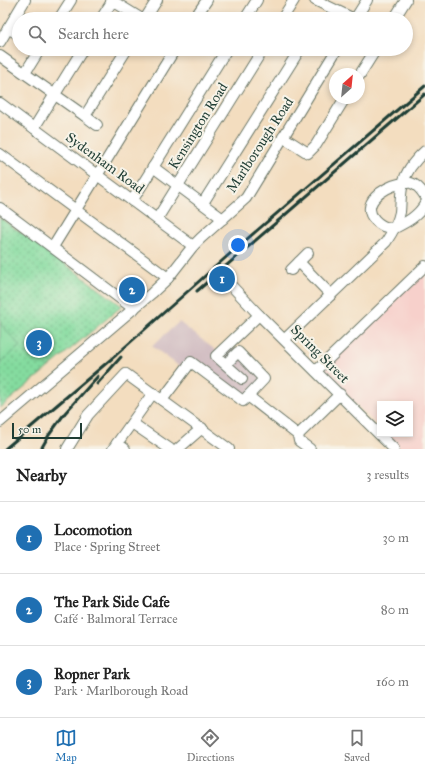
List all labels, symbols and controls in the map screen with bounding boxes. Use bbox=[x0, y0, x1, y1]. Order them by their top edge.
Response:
search box bbox=[12, 12, 413, 56]
icon: search bbox=[26, 23, 48, 45]
text: Search here bbox=[58, 25, 129, 43]
north arrow bbox=[329, 68, 365, 104]
street label: Kensington Road bbox=[165, 80, 231, 172]
street label: Marlborough Road bbox=[223, 94, 297, 196]
street label: Sydenham Road bbox=[62, 129, 148, 197]
your location bbox=[228, 235, 248, 255]
pin: 1 bbox=[209, 264, 235, 294]
pin: 2 bbox=[119, 275, 145, 305]
street label: Spring Street bbox=[287, 321, 353, 387]
pin: 3 bbox=[26, 328, 52, 358]
map controls bbox=[377, 401, 413, 437]
button: layers bbox=[377, 401, 413, 437]
scale bar bbox=[12, 421, 82, 440]
text: 50 m bbox=[18, 423, 41, 436]
text: Nearby bbox=[16, 465, 67, 486]
text: 3 results bbox=[366, 467, 409, 483]
text: Locomotion bbox=[54, 521, 132, 539]
text: 1 bbox=[26, 530, 32, 546]
text: 30 m bbox=[383, 530, 409, 546]
text: Place · Spring Street bbox=[54, 539, 160, 555]
text: The Park Side Cafe bbox=[54, 593, 170, 611]
text: 2 bbox=[26, 602, 32, 618]
text: 80 m bbox=[381, 602, 409, 618]
text: Café · Balmoral Terrace bbox=[54, 611, 178, 627]
text: Ropner Park bbox=[54, 665, 130, 683]
text: 3 bbox=[26, 674, 32, 690]
text: 160 m bbox=[376, 674, 409, 690]
text: Park · Marlborough Road bbox=[54, 683, 188, 699]
tab: Map bbox=[55, 727, 77, 764]
tab: Directions bbox=[187, 727, 234, 764]
tab: Saved bbox=[344, 727, 370, 764]

